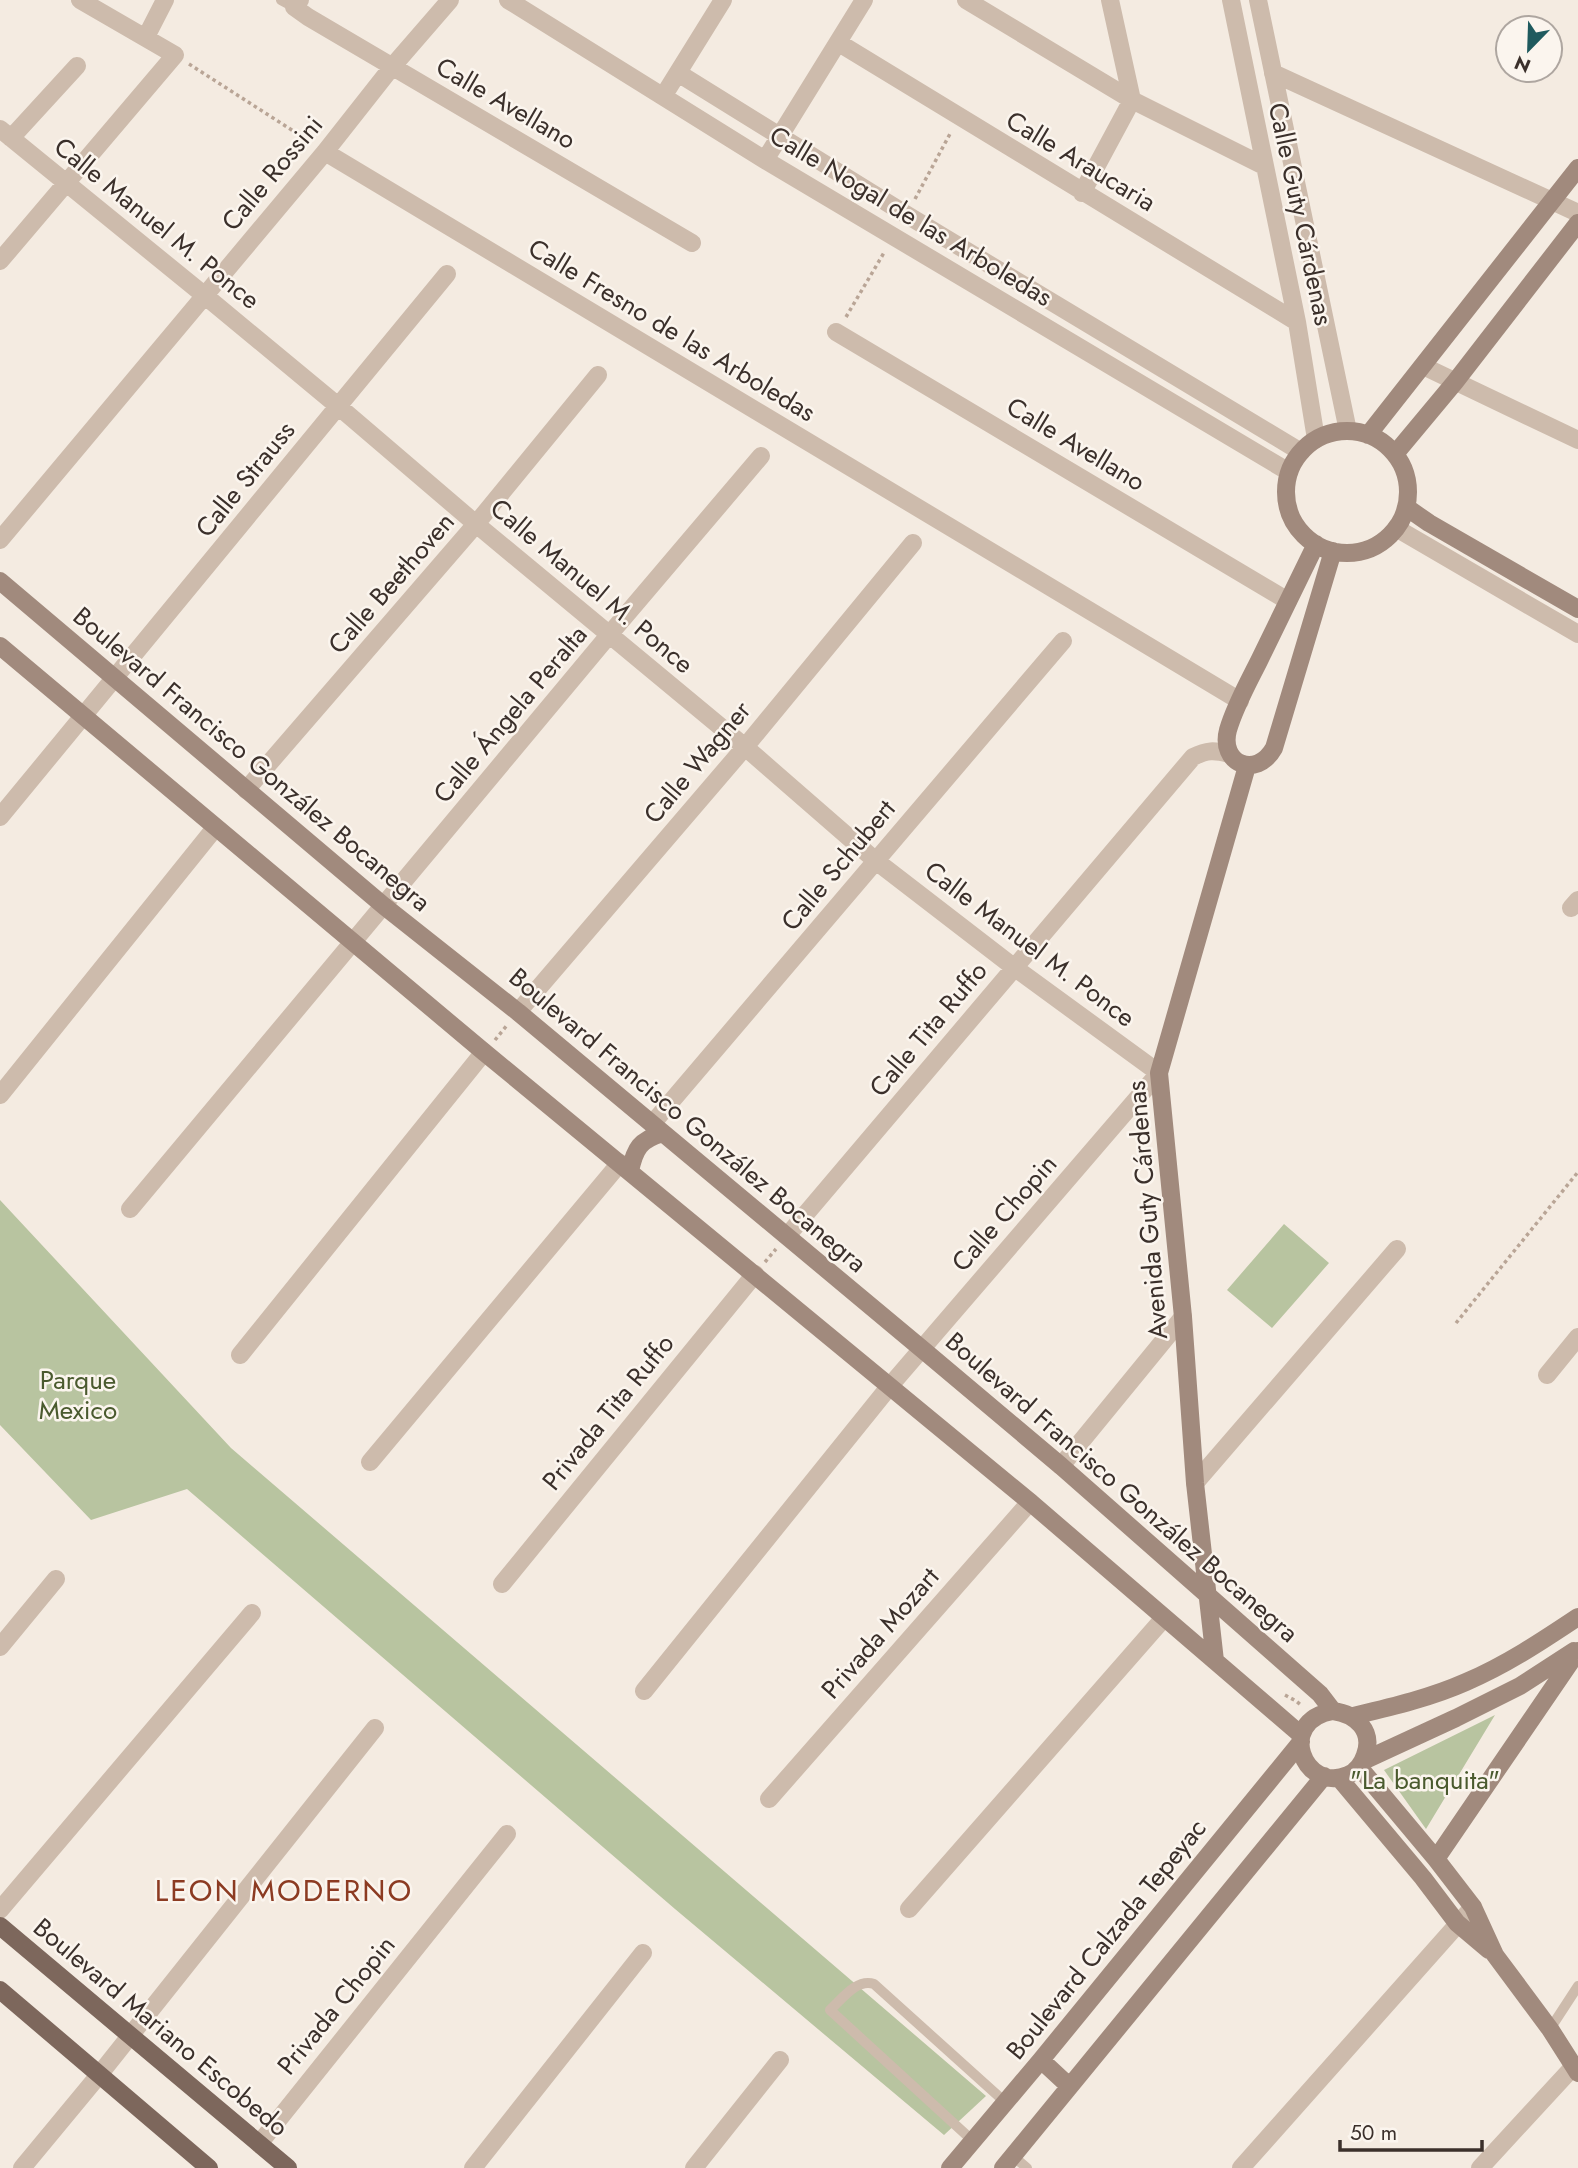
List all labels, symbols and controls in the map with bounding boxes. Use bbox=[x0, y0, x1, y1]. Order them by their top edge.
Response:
north arrow bbox=[1494, 14, 1564, 84]
street label: Calle Avellano bbox=[429, 48, 583, 158]
text: N bbox=[1510, 49, 1535, 80]
street label: Calle Guty Cárdenas bbox=[1259, 99, 1343, 329]
street label: Calle Araucaria bbox=[999, 101, 1163, 221]
street label: Calle Rossini bbox=[212, 107, 332, 239]
street label: Calle Nogal de las Arboledas bbox=[762, 116, 1060, 316]
street label: Calle Manuel M. Ponce bbox=[46, 128, 268, 318]
street label: Calle Fresno de las Arboledas bbox=[521, 229, 823, 431]
street label: Calle Avellano bbox=[999, 388, 1153, 500]
street label: Calle Strauss bbox=[186, 413, 304, 545]
street label: Calle Manuel M. Ponce bbox=[482, 489, 702, 683]
street label: Calle Beethoven bbox=[319, 504, 463, 662]
street label: Boulevard Francisco González Bocanegra bbox=[65, 598, 439, 920]
street label: Calle Ángela Peralta bbox=[424, 617, 596, 811]
street label: Calle Wagner bbox=[634, 692, 760, 832]
street label: Calle Schubert bbox=[772, 791, 905, 939]
street label: Calle Manuel M. Ponce bbox=[917, 852, 1143, 1036]
street label: Calle Tita Ruffo bbox=[860, 953, 996, 1105]
street label: Boulevard Francisco González Bocanegra bbox=[501, 959, 875, 1281]
street label: Avenida Guty Cárdenas bbox=[1117, 1079, 1177, 1341]
street label: Calle Chopin bbox=[942, 1146, 1066, 1280]
street label: Boulevard Francisco González Bocanegra bbox=[937, 1323, 1307, 1651]
street label: Privada Tita Ruffo bbox=[533, 1326, 683, 1498]
park label: Parque Mexico bbox=[39, 1361, 117, 1429]
street label: Privada Mozart bbox=[812, 1558, 948, 1707]
park label: "La banquita" bbox=[1350, 1761, 1500, 1799]
street label: Boulevard Calzada Tepeyac bbox=[997, 1811, 1215, 2067]
district label: LEON MODERNO bbox=[155, 1869, 413, 1912]
street label: Boulevard Mariano Escobedo bbox=[25, 1909, 297, 2145]
street label: Privada Chopin bbox=[268, 1927, 404, 2083]
scale bar bbox=[1340, 2108, 1482, 2152]
text: 50 m bbox=[1350, 2118, 1397, 2148]

